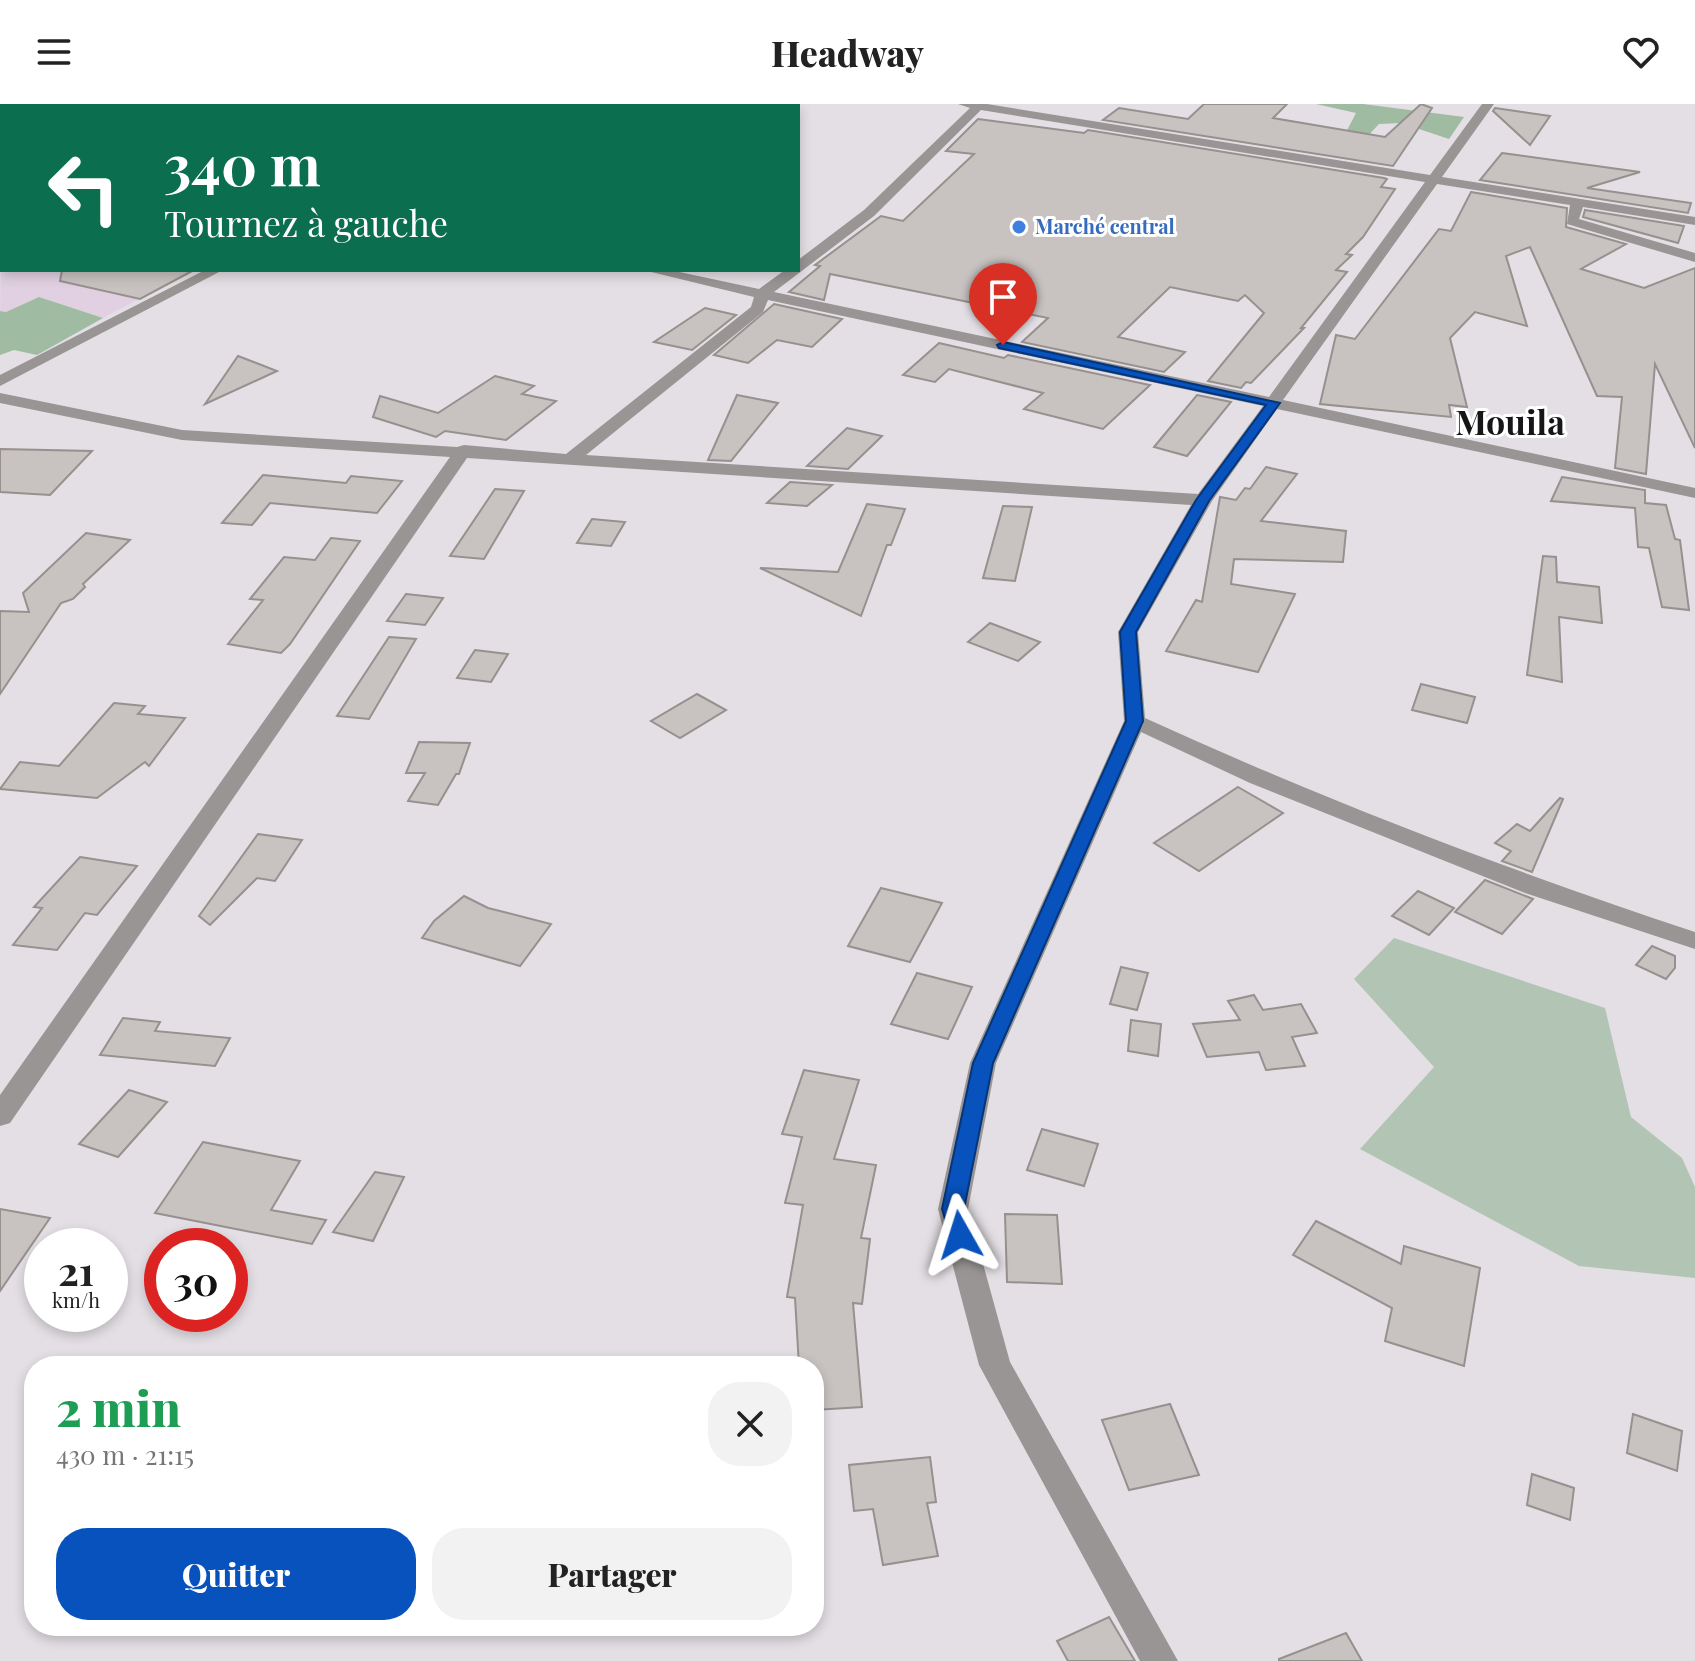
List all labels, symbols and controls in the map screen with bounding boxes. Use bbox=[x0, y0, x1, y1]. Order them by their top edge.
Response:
text: Headway bbox=[771, 28, 924, 76]
icon: menu bbox=[32, 30, 76, 74]
icon: heart bbox=[1619, 30, 1663, 74]
text: 340 m bbox=[164, 126, 321, 201]
icon: left bbox=[32, 136, 136, 240]
text: Tournez à gauche bbox=[164, 198, 448, 246]
place label: Marché central bbox=[1035, 212, 1175, 239]
marker: Marché central bbox=[1010, 218, 1028, 236]
pin bbox=[969, 263, 1037, 345]
icon: arrive bbox=[981, 275, 1025, 319]
district label: Mouila bbox=[1455, 398, 1565, 444]
position arrow bbox=[918, 1193, 1002, 1277]
speed limit sign: 30 bbox=[144, 1228, 248, 1332]
text: 21 bbox=[58, 1243, 94, 1296]
text: km/h bbox=[52, 1286, 100, 1313]
text: 2 min bbox=[56, 1375, 181, 1439]
button: close bbox=[708, 1382, 792, 1466]
text: 430 m · 21:15 bbox=[56, 1437, 194, 1472]
button: Quitter bbox=[56, 1528, 416, 1620]
button: Partager bbox=[432, 1528, 792, 1620]

